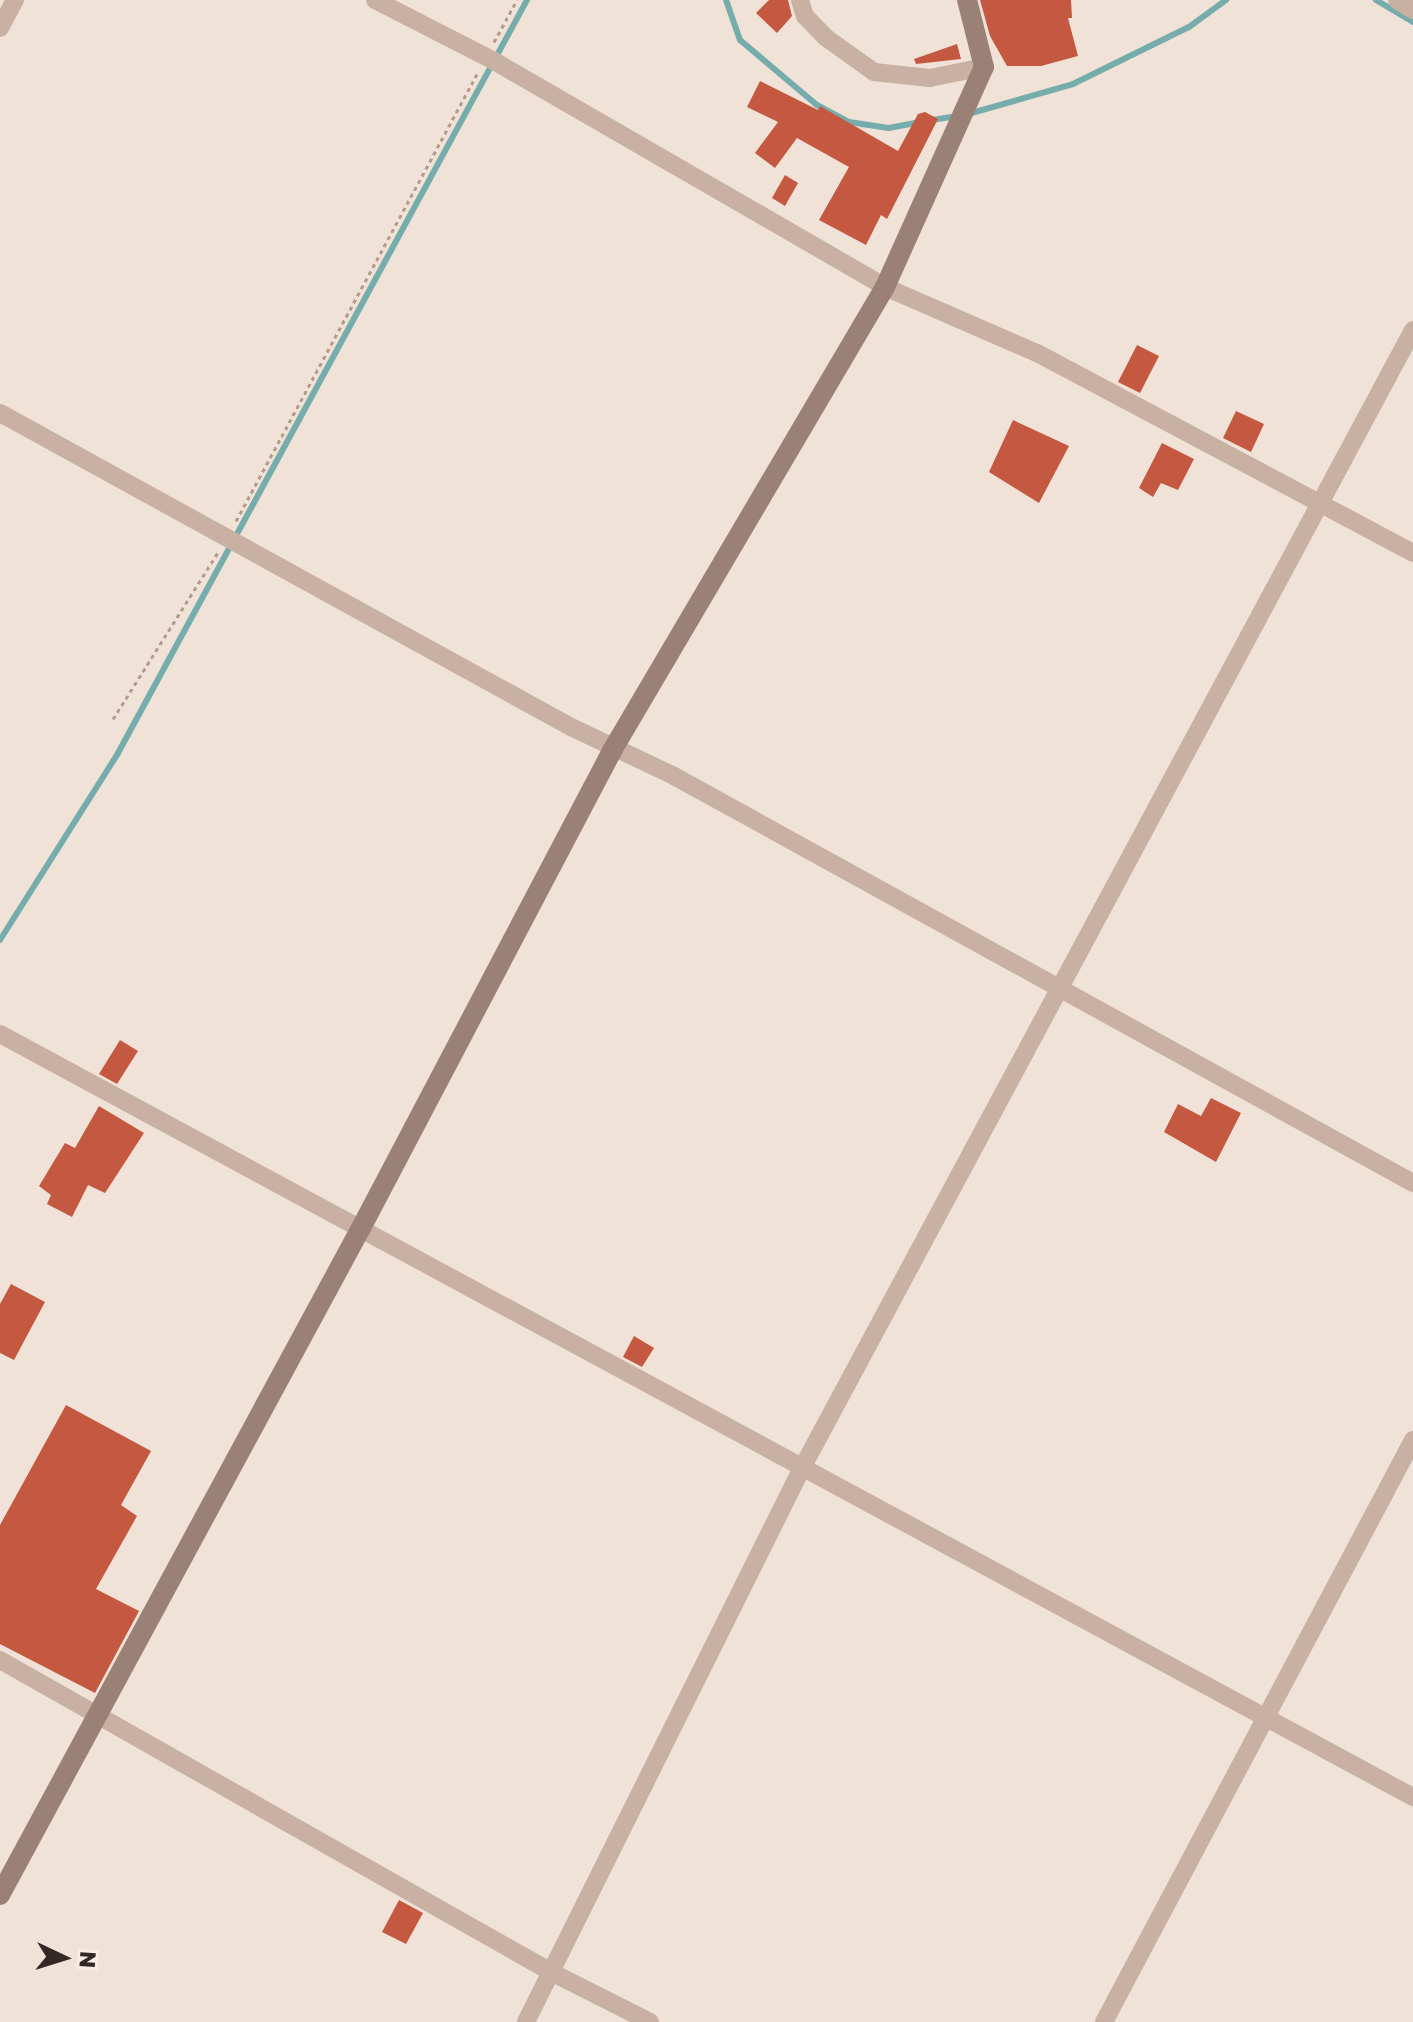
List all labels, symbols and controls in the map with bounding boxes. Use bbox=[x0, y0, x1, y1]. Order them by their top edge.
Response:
north arrow bbox=[24, 1918, 104, 1998]
text: N bbox=[74, 1950, 102, 1969]

